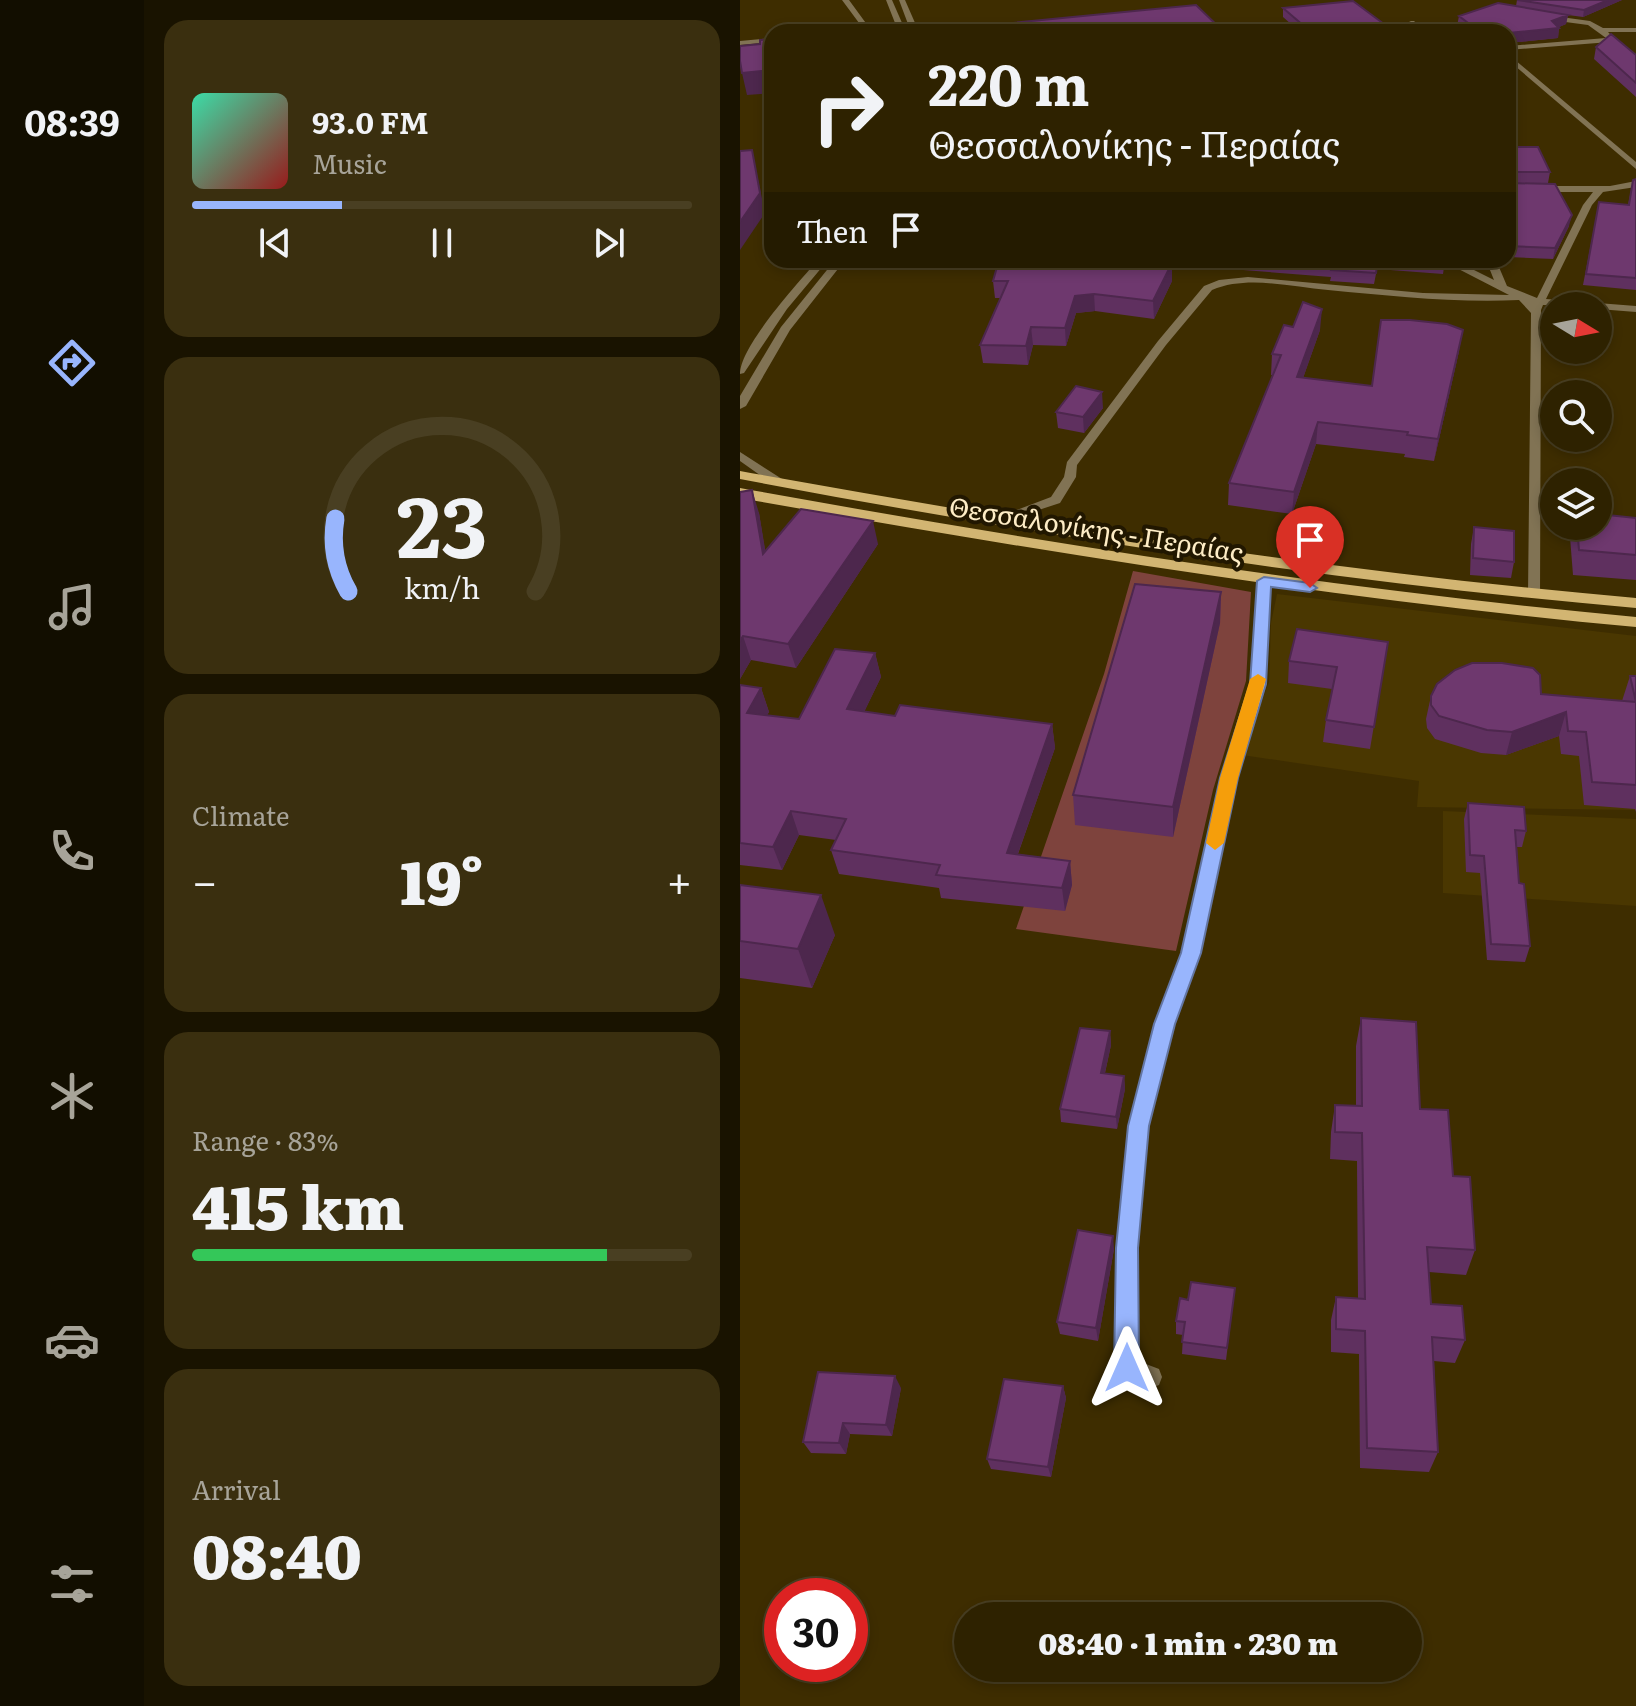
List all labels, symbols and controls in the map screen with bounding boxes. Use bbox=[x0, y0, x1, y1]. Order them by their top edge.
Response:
text: 220 m bbox=[928, 40, 1090, 123]
icon: right bbox=[796, 56, 900, 160]
text: 08:39 bbox=[24, 94, 120, 147]
text: 93.0 FM bbox=[312, 99, 429, 143]
text: Θεσσαλονίκης - Περαίας bbox=[928, 116, 1340, 169]
text: Music bbox=[312, 143, 387, 182]
text: Then bbox=[796, 208, 868, 252]
icon: arrive bbox=[884, 208, 928, 252]
icon: previous bbox=[253, 221, 297, 265]
icon: pause bbox=[420, 221, 464, 265]
icon: next bbox=[587, 221, 631, 265]
north arrow bbox=[1540, 292, 1612, 364]
map controls bbox=[1540, 292, 1612, 540]
icon: directions bbox=[44, 335, 100, 391]
button: search bbox=[1540, 380, 1612, 452]
text: 23 bbox=[396, 459, 488, 583]
button: layers bbox=[1540, 468, 1612, 540]
street label: Θεσσαλονίκης - Περαίας bbox=[946, 485, 1246, 570]
pin bbox=[1276, 506, 1344, 588]
icon: arrive bbox=[1288, 518, 1332, 562]
text: km/h bbox=[404, 565, 480, 608]
icon: music bbox=[44, 579, 100, 635]
text: Climate bbox=[192, 795, 290, 834]
icon: phone bbox=[44, 823, 100, 879]
text: 19° bbox=[400, 834, 484, 923]
text: − bbox=[192, 846, 218, 912]
text: + bbox=[666, 846, 692, 912]
icon: climate bbox=[44, 1068, 100, 1124]
text: Range · 83% bbox=[192, 1120, 339, 1159]
text: 415 km bbox=[192, 1159, 404, 1248]
icon: car bbox=[44, 1312, 100, 1368]
position arrow bbox=[1085, 1326, 1169, 1410]
text: Arrival bbox=[192, 1469, 281, 1508]
text: 08:40 bbox=[192, 1508, 362, 1597]
icon: filters bbox=[44, 1556, 100, 1612]
speed limit sign: 30 bbox=[764, 1578, 868, 1682]
text: 08:40 · 1 min · 230 m bbox=[1038, 1620, 1338, 1664]

